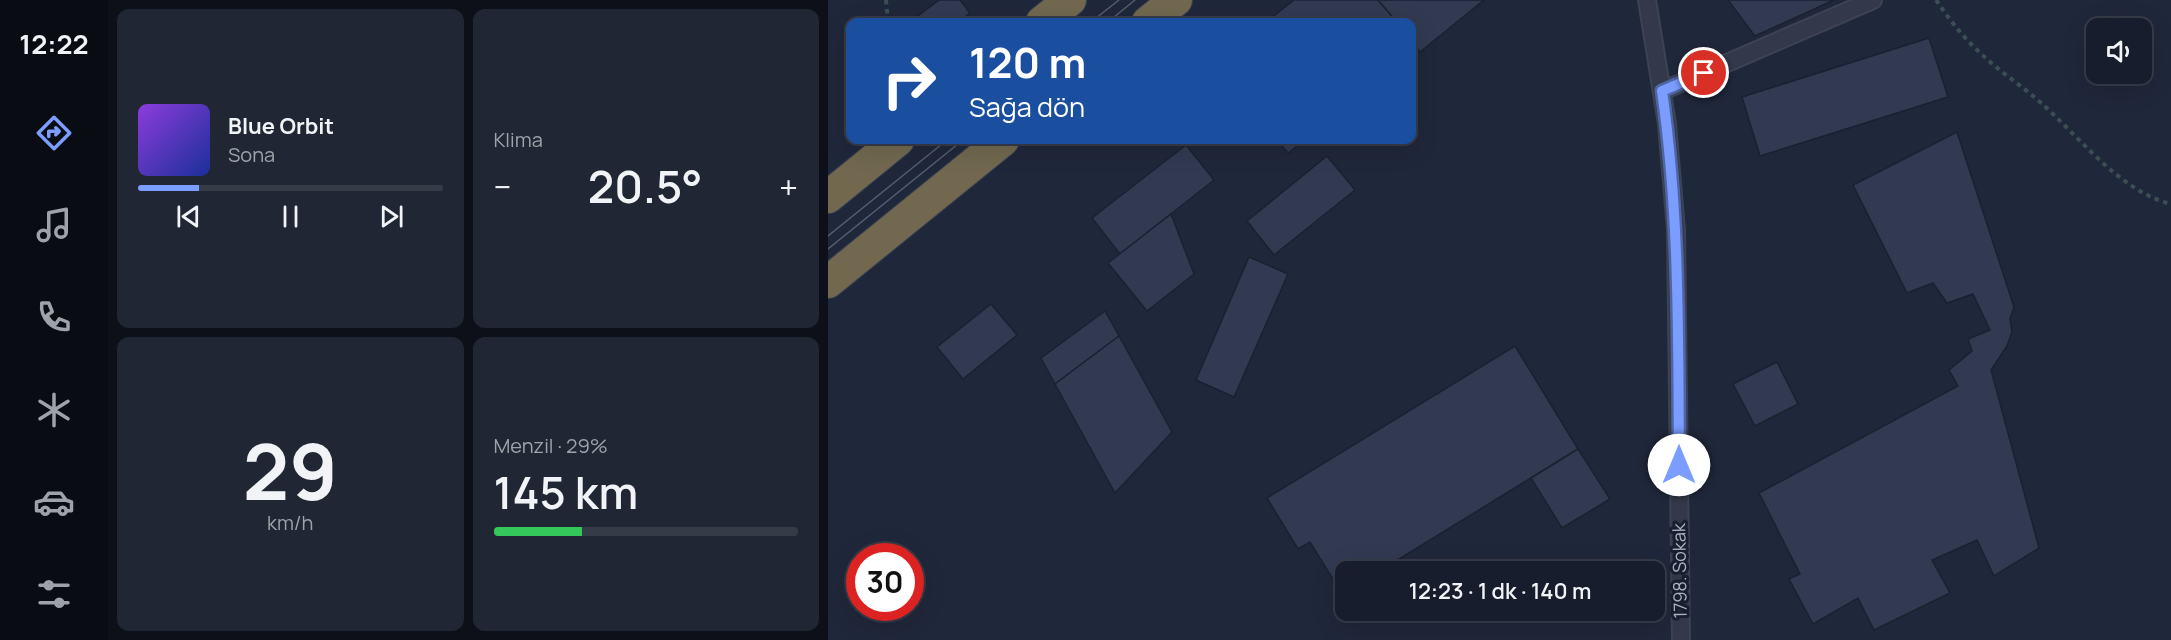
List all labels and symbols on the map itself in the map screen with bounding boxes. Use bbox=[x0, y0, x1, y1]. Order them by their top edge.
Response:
pin bbox=[1678, 47, 1729, 98]
position arrow bbox=[1647, 433, 1711, 497]
street label: 1798. Sokak bbox=[1666, 522, 1692, 619]
speed limit sign: 30 bbox=[846, 543, 924, 621]

